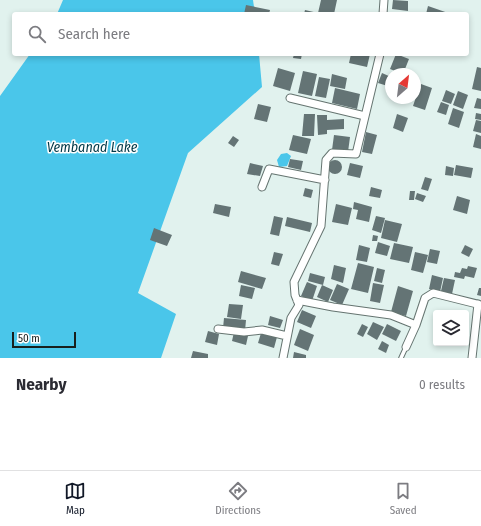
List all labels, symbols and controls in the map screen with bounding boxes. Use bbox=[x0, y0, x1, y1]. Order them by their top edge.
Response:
search box bbox=[12, 12, 469, 56]
icon: search bbox=[26, 23, 48, 45]
text: Search here bbox=[58, 25, 130, 43]
north arrow bbox=[385, 68, 421, 104]
water label: Vembanad Lake bbox=[47, 139, 138, 156]
map controls bbox=[433, 310, 469, 346]
button: layers bbox=[433, 310, 469, 346]
scale bar bbox=[12, 330, 76, 349]
text: 50 m bbox=[18, 332, 40, 345]
text: Nearby bbox=[16, 374, 67, 395]
text: 0 results bbox=[419, 377, 465, 392]
tab: Map bbox=[64, 480, 86, 517]
tab: Directions bbox=[215, 480, 261, 517]
tab: Saved bbox=[390, 480, 417, 517]

